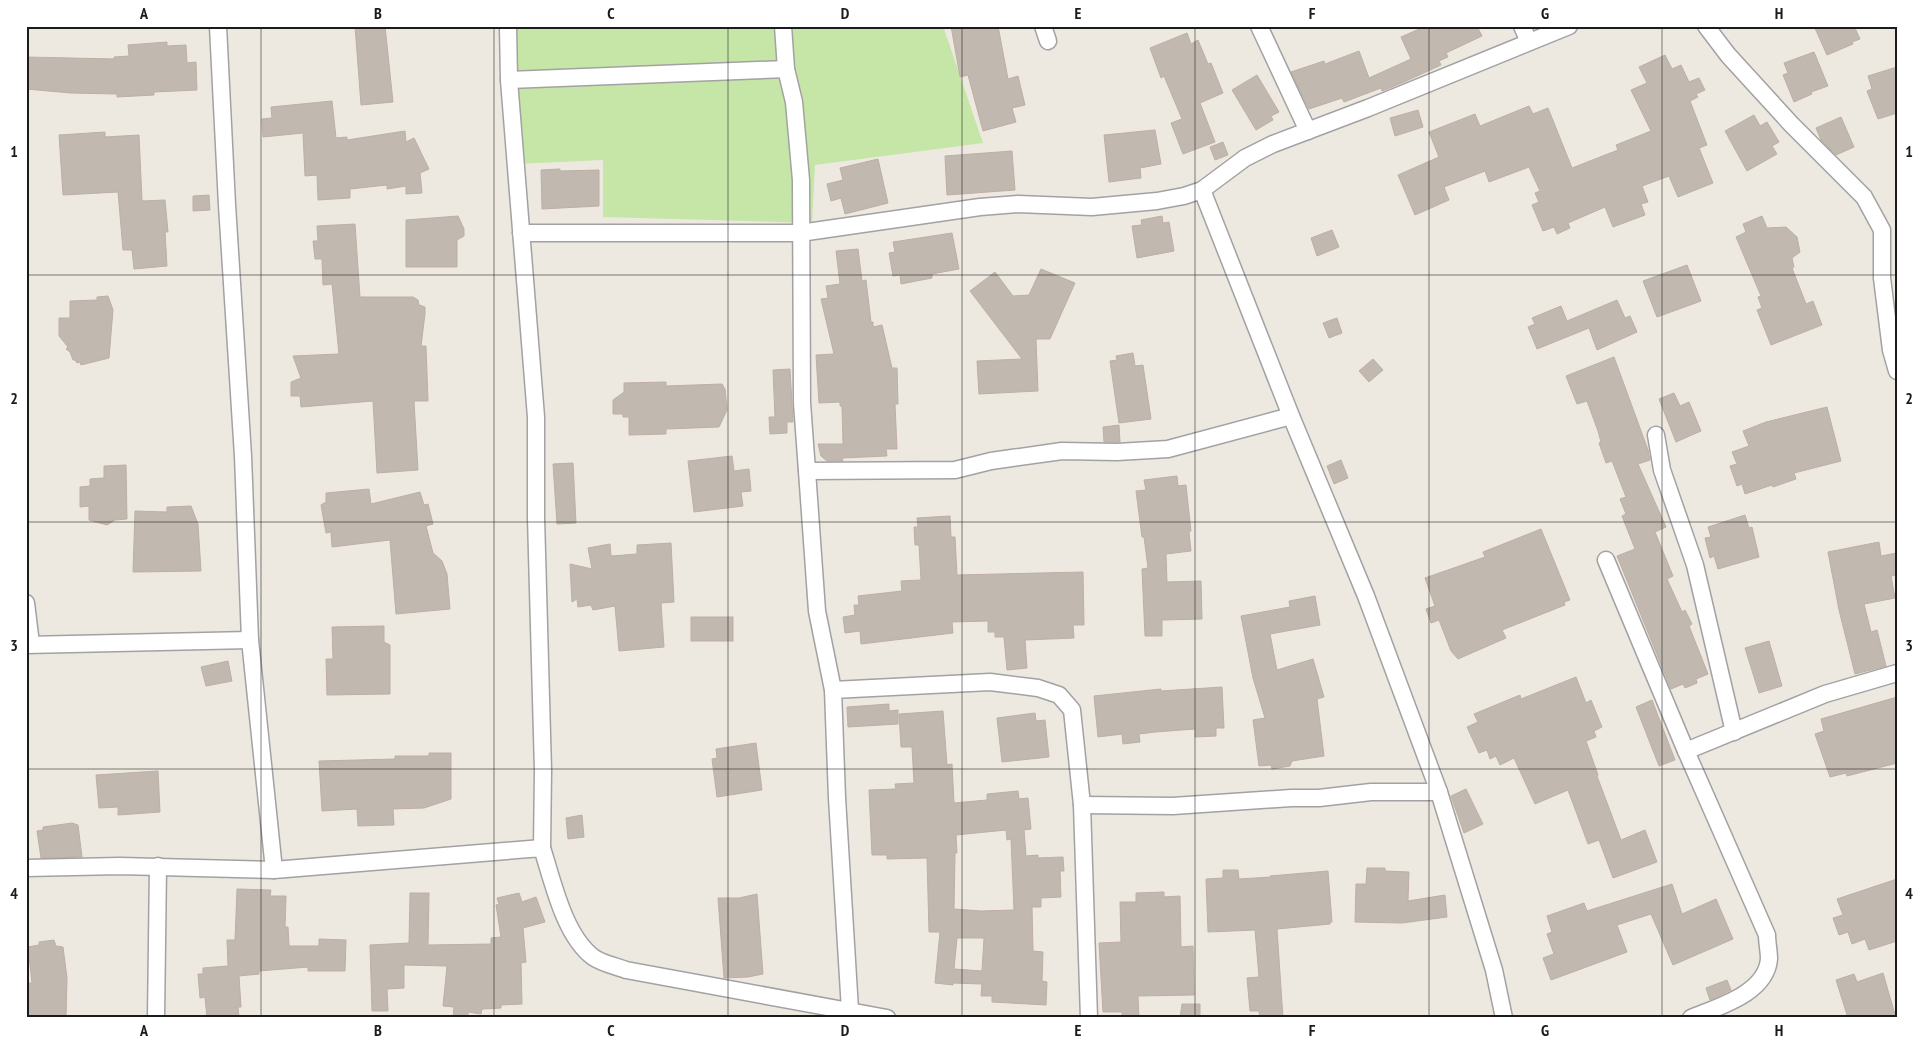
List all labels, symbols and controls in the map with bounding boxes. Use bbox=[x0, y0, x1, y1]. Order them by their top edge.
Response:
text: A bbox=[139, 3, 149, 23]
text: B bbox=[374, 3, 382, 23]
text: C bbox=[607, 3, 615, 23]
text: D bbox=[841, 3, 850, 23]
text: E bbox=[1075, 3, 1082, 23]
text: F bbox=[1309, 3, 1316, 23]
text: G bbox=[1541, 3, 1549, 23]
text: H bbox=[1775, 3, 1783, 23]
text: 1 bbox=[10, 141, 18, 161]
text: 1 bbox=[1905, 141, 1913, 161]
text: 2 bbox=[10, 388, 18, 408]
text: 2 bbox=[1905, 388, 1913, 408]
text: 3 bbox=[10, 635, 18, 655]
text: 3 bbox=[1905, 635, 1913, 655]
text: 4 bbox=[10, 883, 18, 903]
text: 4 bbox=[1905, 883, 1913, 903]
text: A bbox=[139, 1020, 149, 1040]
text: B bbox=[374, 1020, 382, 1040]
text: C bbox=[607, 1020, 615, 1040]
text: D bbox=[841, 1020, 850, 1040]
text: E bbox=[1075, 1020, 1082, 1040]
text: F bbox=[1309, 1020, 1316, 1040]
text: G bbox=[1541, 1020, 1549, 1040]
text: H bbox=[1775, 1020, 1783, 1040]

